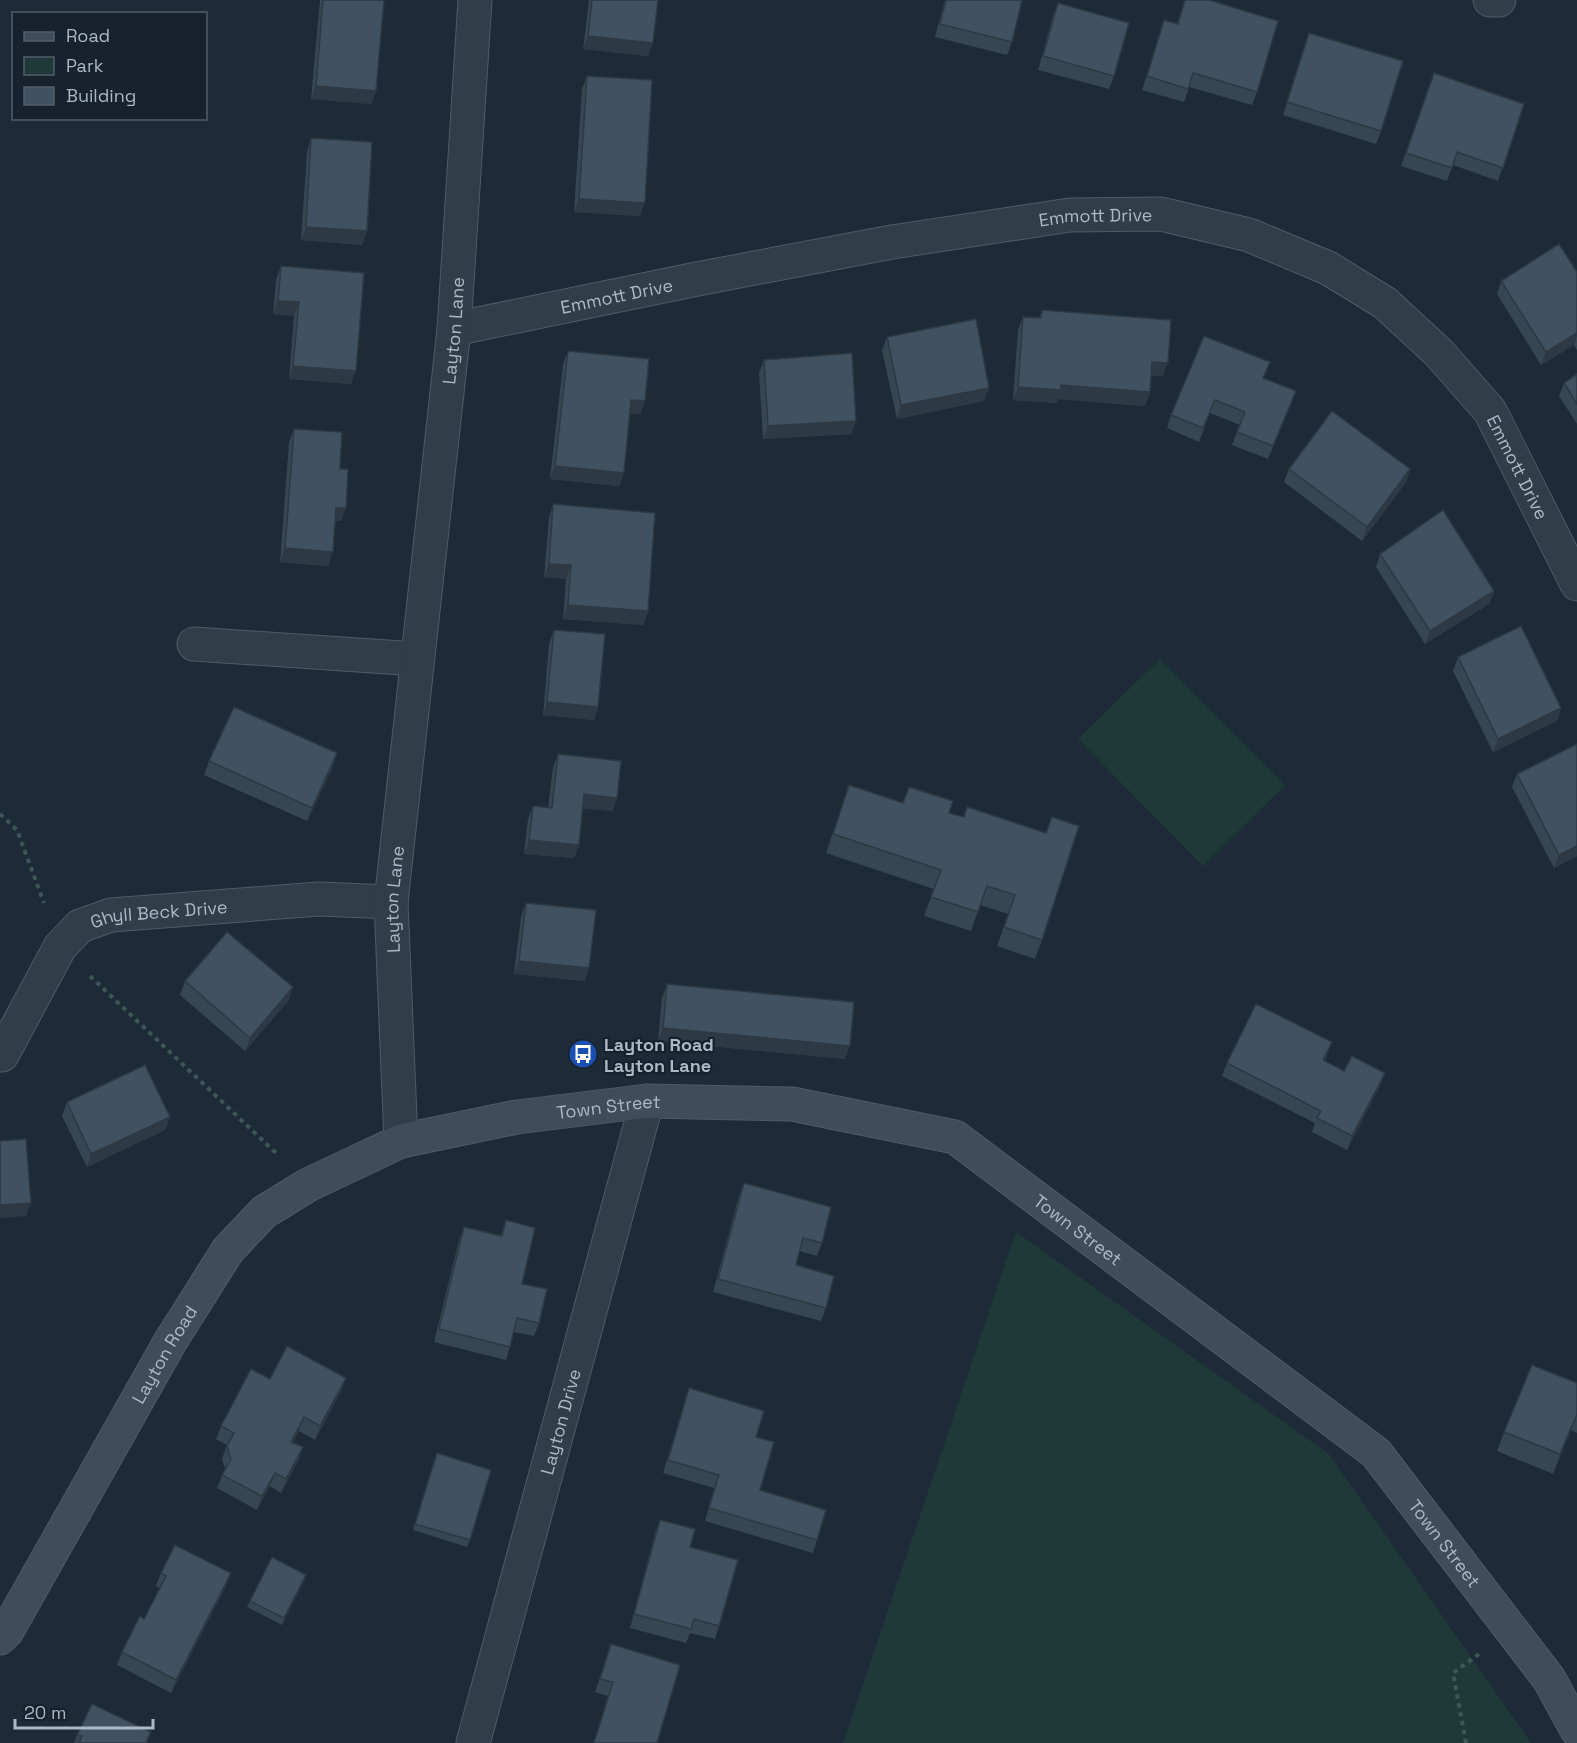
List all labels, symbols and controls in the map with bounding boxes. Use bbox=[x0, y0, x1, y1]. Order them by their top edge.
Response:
legend bbox=[12, 12, 207, 120]
text: Road bbox=[66, 24, 110, 47]
text: Park bbox=[66, 54, 104, 77]
text: Building bbox=[66, 84, 136, 107]
street label: Emmott Drive bbox=[1037, 203, 1153, 231]
street label: Emmott Drive bbox=[558, 273, 675, 318]
street label: Layton Lane bbox=[437, 276, 469, 385]
street label: Emmott Drive bbox=[1482, 411, 1554, 523]
street label: Layton Lane bbox=[379, 844, 409, 953]
street label: Ghyll Beck Drive bbox=[87, 895, 228, 933]
place label: Layton Road Layton Lane bbox=[604, 1033, 714, 1077]
bus stop icon: Layton Road Layton Lane bbox=[567, 1038, 599, 1070]
street label: Town Street bbox=[555, 1089, 661, 1124]
street label: Town Street bbox=[1029, 1189, 1127, 1270]
street label: Layton Road bbox=[126, 1301, 202, 1407]
street label: Layton Drive bbox=[535, 1366, 585, 1477]
street label: Town Street bbox=[1404, 1495, 1486, 1592]
scale bar bbox=[15, 1692, 153, 1730]
text: 20 m bbox=[24, 1701, 67, 1724]

